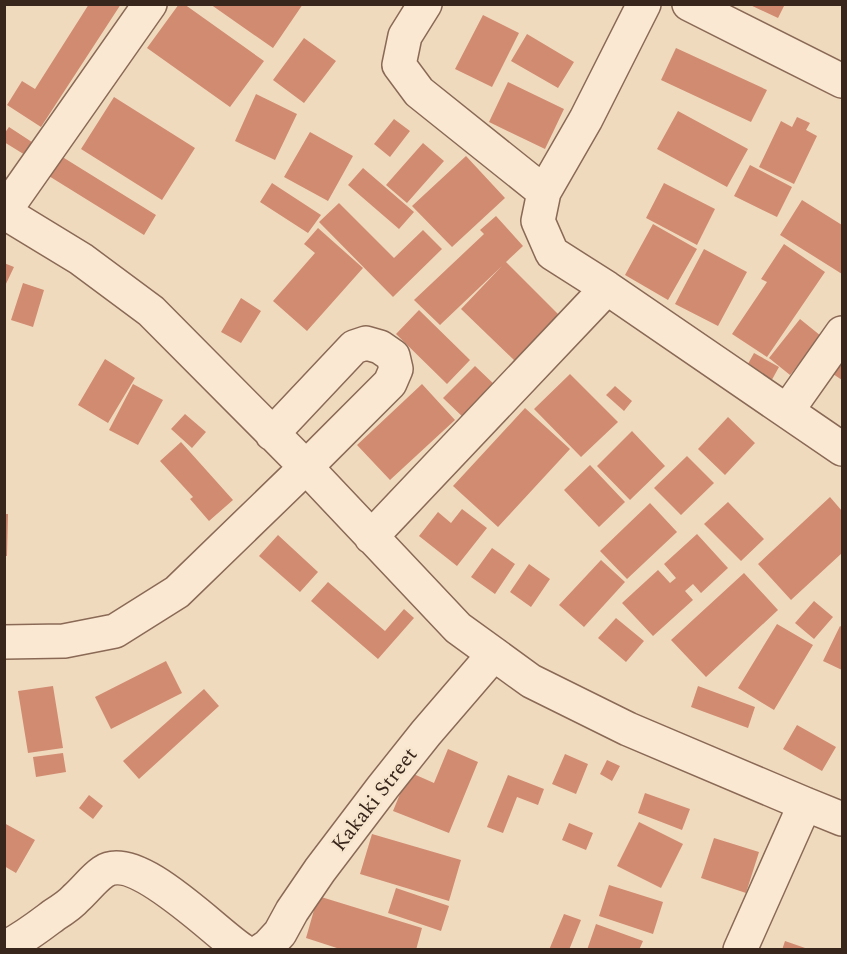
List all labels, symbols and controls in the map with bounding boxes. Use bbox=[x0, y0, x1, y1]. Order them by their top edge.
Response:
street label: Kakaki Street bbox=[324, 741, 426, 859]

